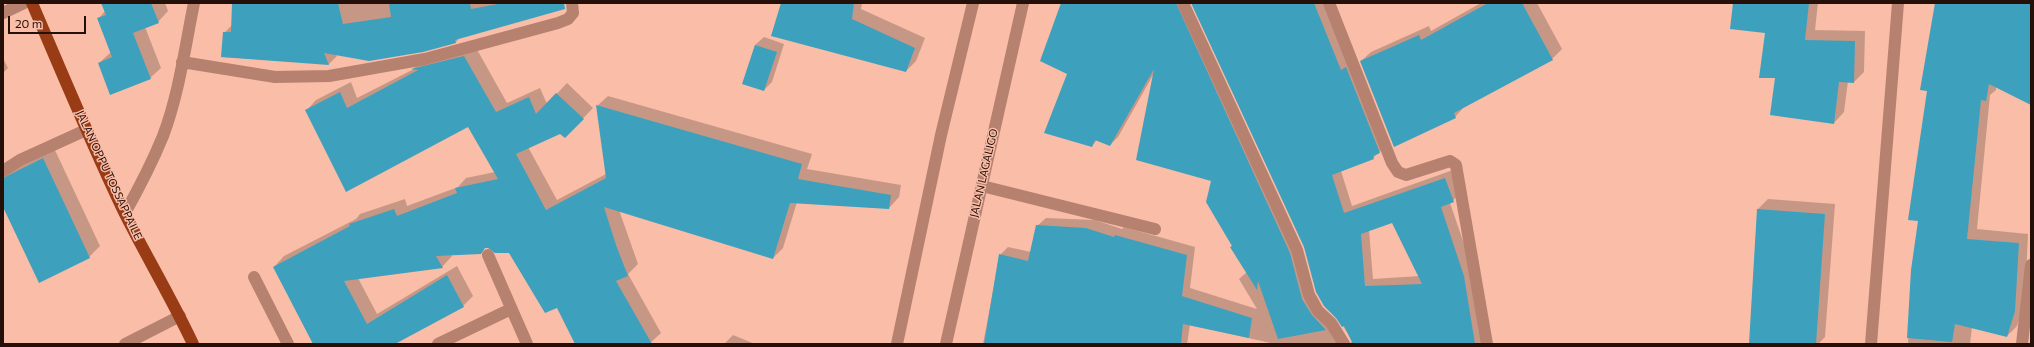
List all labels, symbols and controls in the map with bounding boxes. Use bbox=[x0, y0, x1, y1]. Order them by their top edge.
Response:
scale bar bbox=[10, 8, 88, 34]
text: 20 m bbox=[15, 16, 42, 30]
street label: JALAN OPPU TOSSAPPAILE bbox=[73, 108, 145, 242]
street label: JALAN LAGALIGO bbox=[967, 127, 1001, 219]

